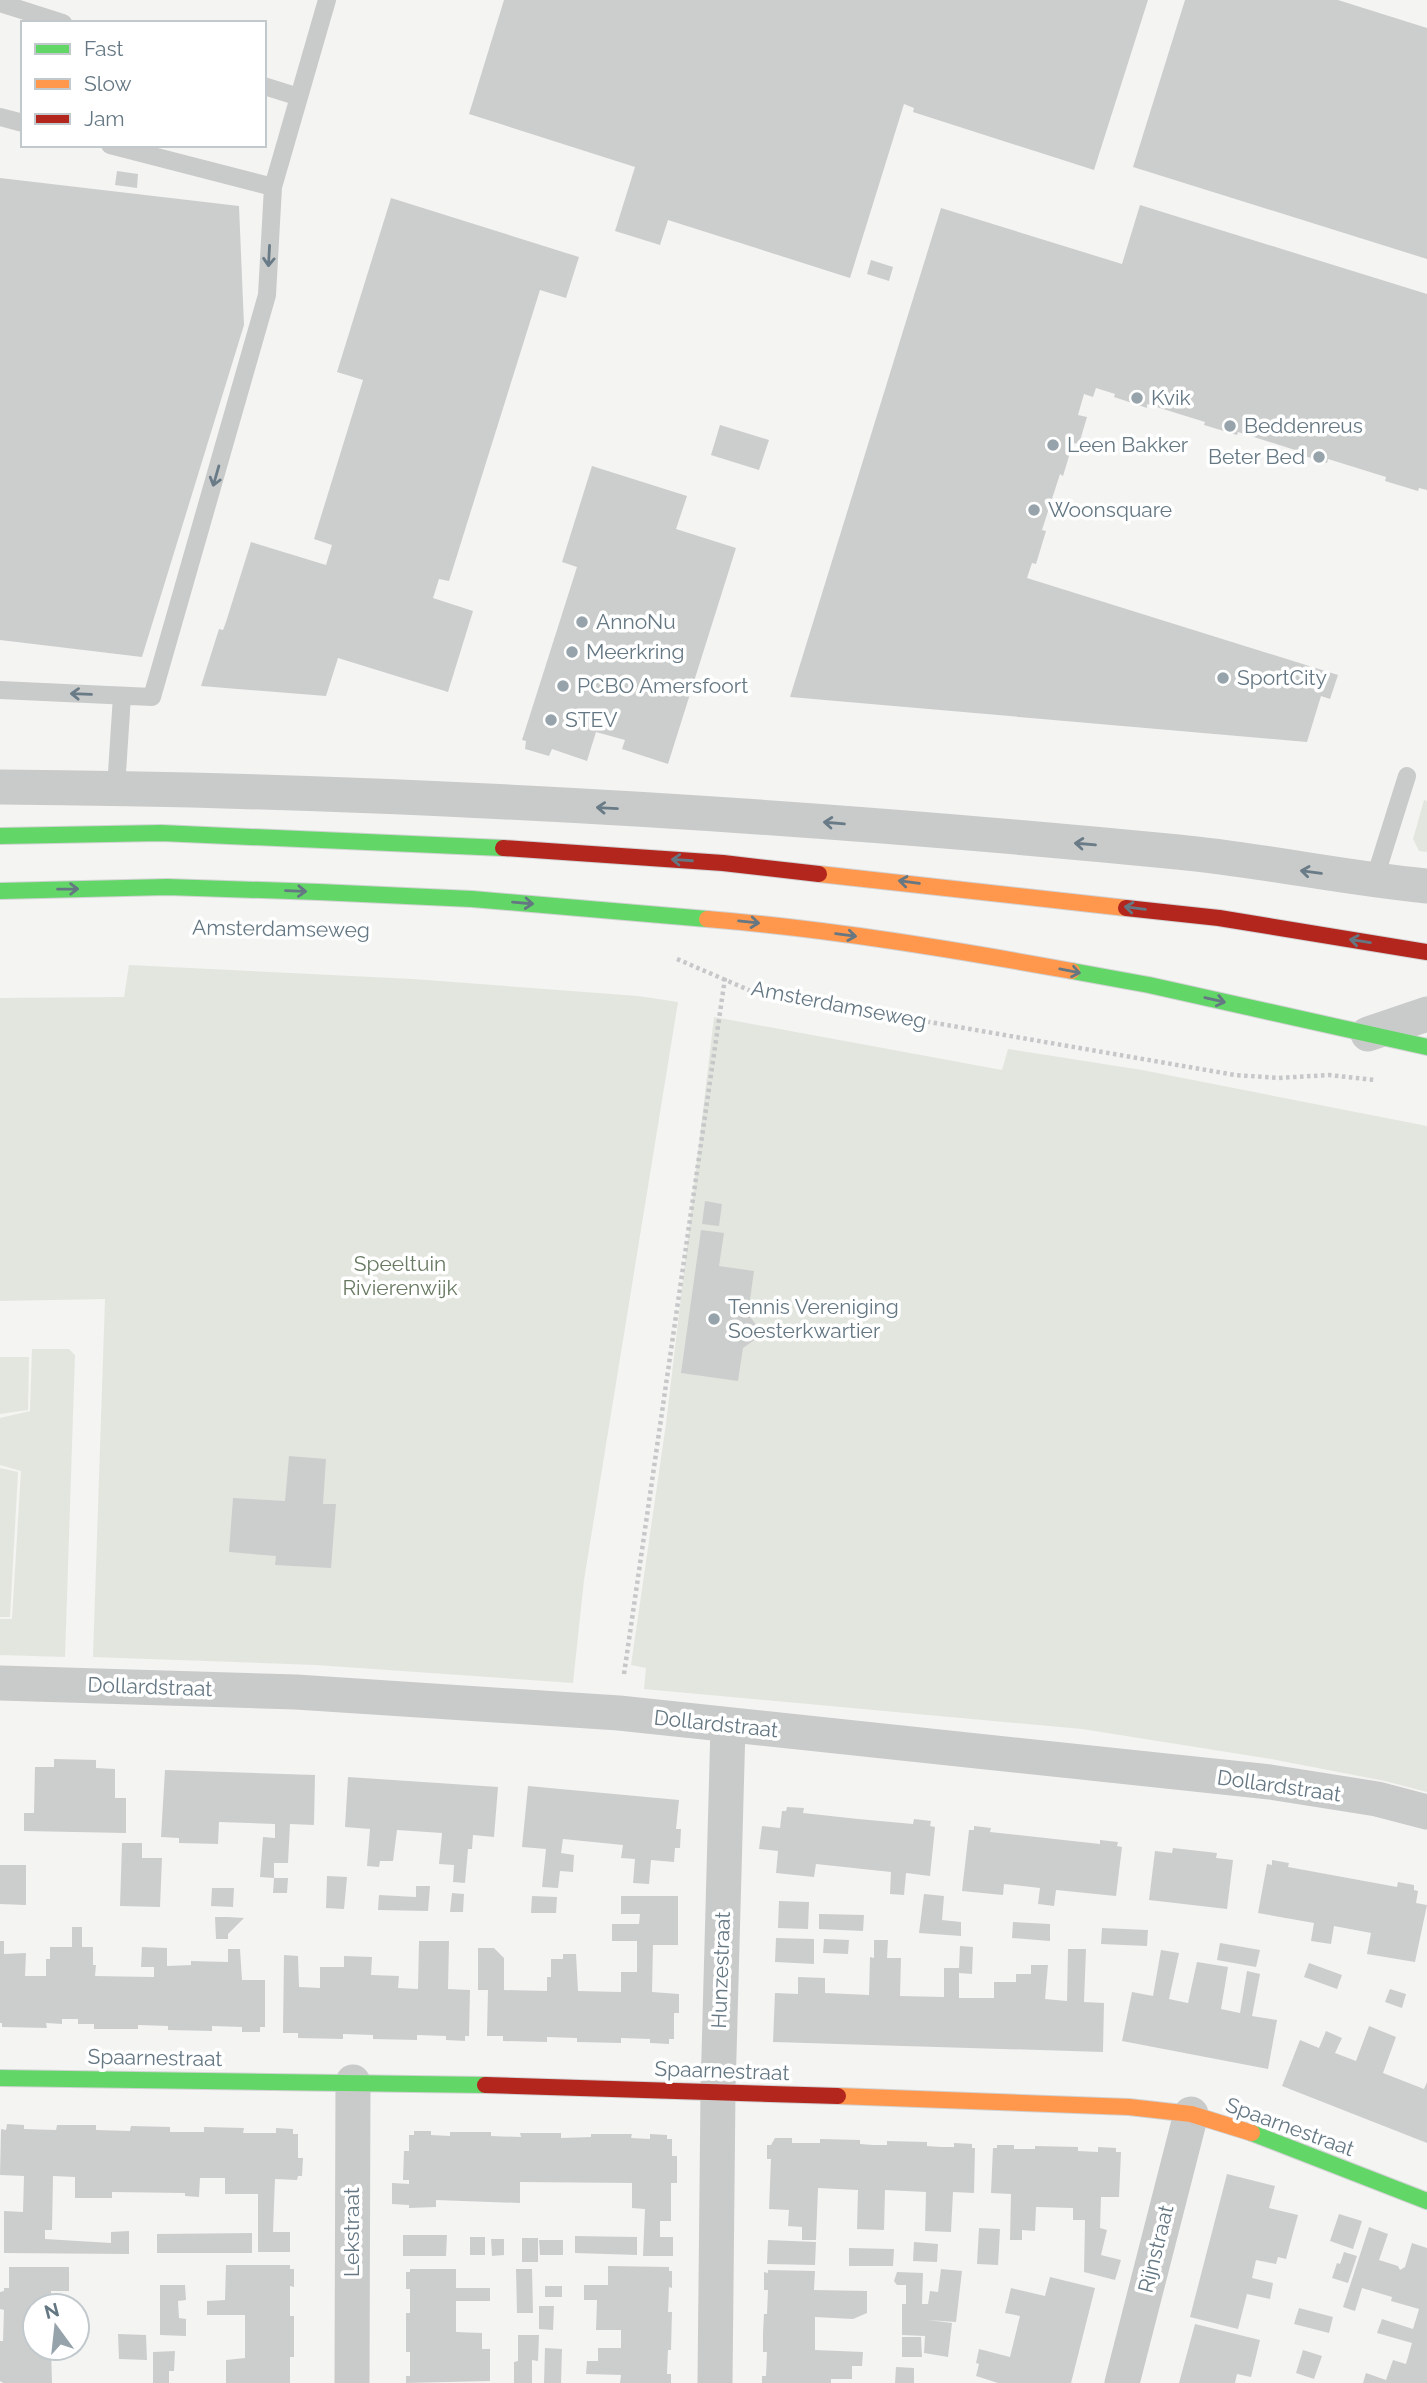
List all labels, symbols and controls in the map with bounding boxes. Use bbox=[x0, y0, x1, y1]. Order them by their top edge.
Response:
legend bbox=[21, 21, 266, 147]
text: Fast bbox=[84, 36, 124, 61]
text: Slow bbox=[84, 71, 132, 96]
text: Jam bbox=[84, 106, 125, 131]
one-way arrow bbox=[263, 244, 276, 267]
place label: Kvik bbox=[1151, 385, 1191, 410]
marker: Kvik bbox=[1129, 390, 1145, 406]
place label: Beddenreus bbox=[1244, 413, 1363, 438]
marker: Beddenreus bbox=[1222, 418, 1238, 434]
place label: Leen Bakker bbox=[1067, 432, 1189, 457]
marker: Leen Bakker bbox=[1045, 437, 1061, 453]
place label: Beter Bed bbox=[1208, 444, 1305, 469]
marker: Beter Bed bbox=[1311, 449, 1327, 465]
one-way arrow bbox=[208, 465, 221, 487]
place label: Woonsquare bbox=[1048, 497, 1172, 522]
marker: Woonsquare bbox=[1026, 502, 1042, 518]
place label: AnnoNu bbox=[596, 609, 676, 634]
marker: AnnoNu bbox=[574, 614, 590, 630]
place label: Meerkring bbox=[586, 639, 685, 664]
marker: Meerkring bbox=[564, 644, 580, 660]
place label: SportCity bbox=[1237, 665, 1327, 690]
marker: SportCity bbox=[1215, 670, 1231, 686]
place label: PCBO Amersfoort bbox=[577, 673, 748, 698]
marker: PCBO Amersfoort bbox=[555, 678, 571, 694]
one-way arrow bbox=[70, 687, 93, 700]
place label: STEV bbox=[565, 707, 618, 732]
marker: STEV bbox=[543, 712, 559, 728]
one-way arrow bbox=[596, 802, 619, 815]
one-way arrow bbox=[823, 816, 846, 829]
one-way arrow bbox=[1074, 837, 1097, 850]
one-way arrow bbox=[671, 853, 694, 866]
one-way arrow bbox=[1300, 865, 1323, 878]
one-way arrow bbox=[898, 875, 920, 888]
one-way arrow bbox=[56, 883, 79, 896]
one-way arrow bbox=[284, 885, 307, 898]
one-way arrow bbox=[511, 897, 534, 910]
one-way arrow bbox=[1124, 902, 1146, 915]
street label: Amsterdamseweg bbox=[192, 914, 370, 943]
one-way arrow bbox=[738, 916, 760, 929]
one-way arrow bbox=[834, 928, 857, 941]
one-way arrow bbox=[1349, 934, 1372, 947]
one-way arrow bbox=[1058, 964, 1081, 978]
street label: Amsterdamseweg bbox=[749, 975, 929, 1034]
one-way arrow bbox=[1203, 994, 1226, 1008]
park label: Speeltuin Rivierenwijk bbox=[342, 1251, 458, 1300]
place label: Tennis Vereniging Soesterkwartier bbox=[728, 1294, 899, 1343]
marker: Tennis Vereniging Soesterkwartier bbox=[706, 1311, 722, 1327]
street label: Dollardstraat bbox=[87, 1672, 213, 1701]
street label: Dollardstraat bbox=[653, 1705, 779, 1742]
street label: Dollardstraat bbox=[1216, 1764, 1343, 1807]
street label: Hunzestraat bbox=[706, 1911, 735, 2029]
street label: Spaarnestraat bbox=[87, 2044, 223, 2071]
street label: Spaarnestraat bbox=[654, 2056, 790, 2085]
street label: Spaarnestraat bbox=[1223, 2092, 1358, 2161]
street label: Lekstraat bbox=[339, 2187, 364, 2277]
street label: Rijnstraat bbox=[1133, 2202, 1178, 2295]
north arrow bbox=[21, 2292, 91, 2362]
text: N bbox=[42, 2298, 61, 2323]

